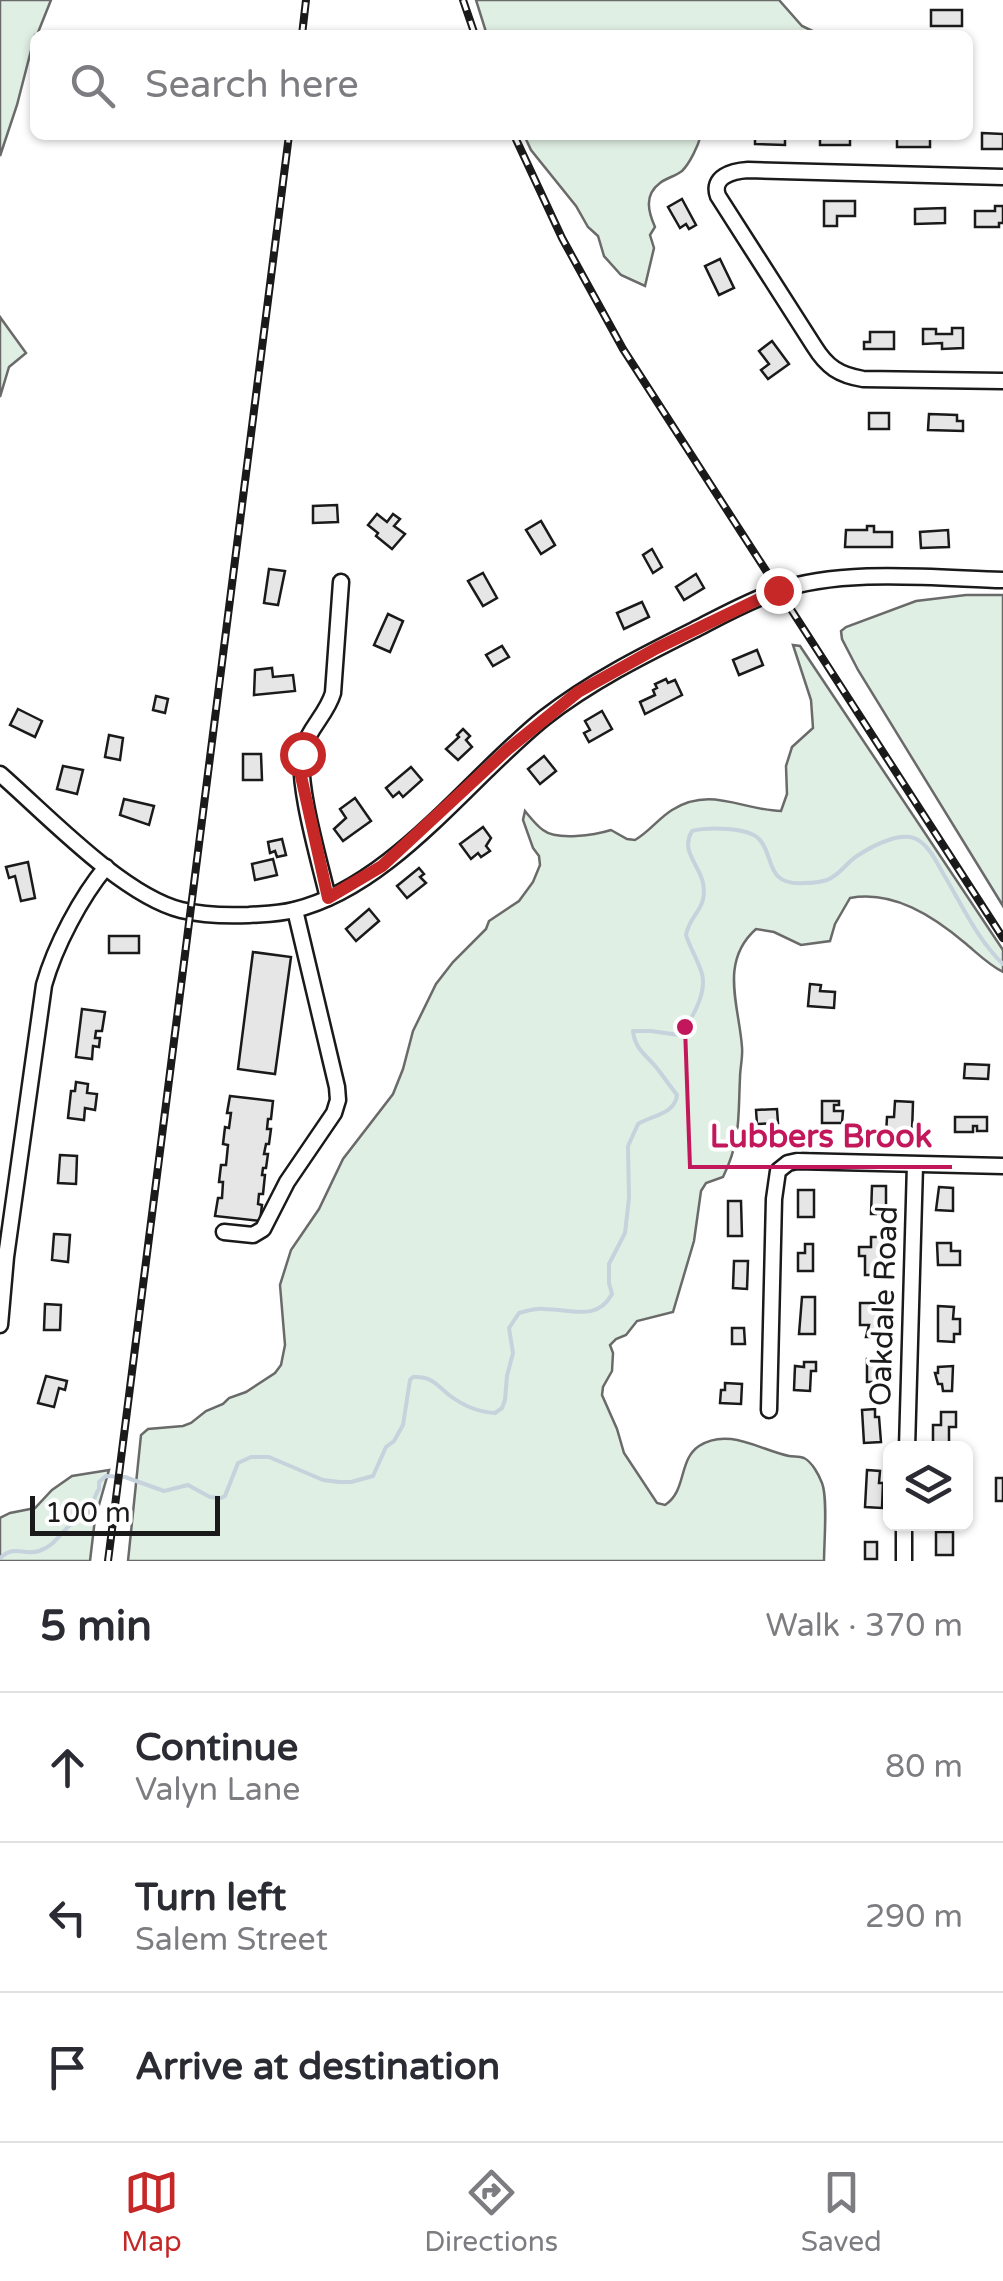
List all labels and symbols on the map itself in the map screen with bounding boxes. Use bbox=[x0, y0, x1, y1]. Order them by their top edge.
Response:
route end bbox=[756, 568, 802, 614]
route start bbox=[280, 732, 326, 778]
callout: Lubbers Brook bbox=[690, 1105, 952, 1167]
text: Lubbers Brook bbox=[710, 1118, 932, 1156]
street label: Oakdale Road bbox=[862, 1205, 906, 1407]
scale bar bbox=[30, 1491, 220, 1536]

